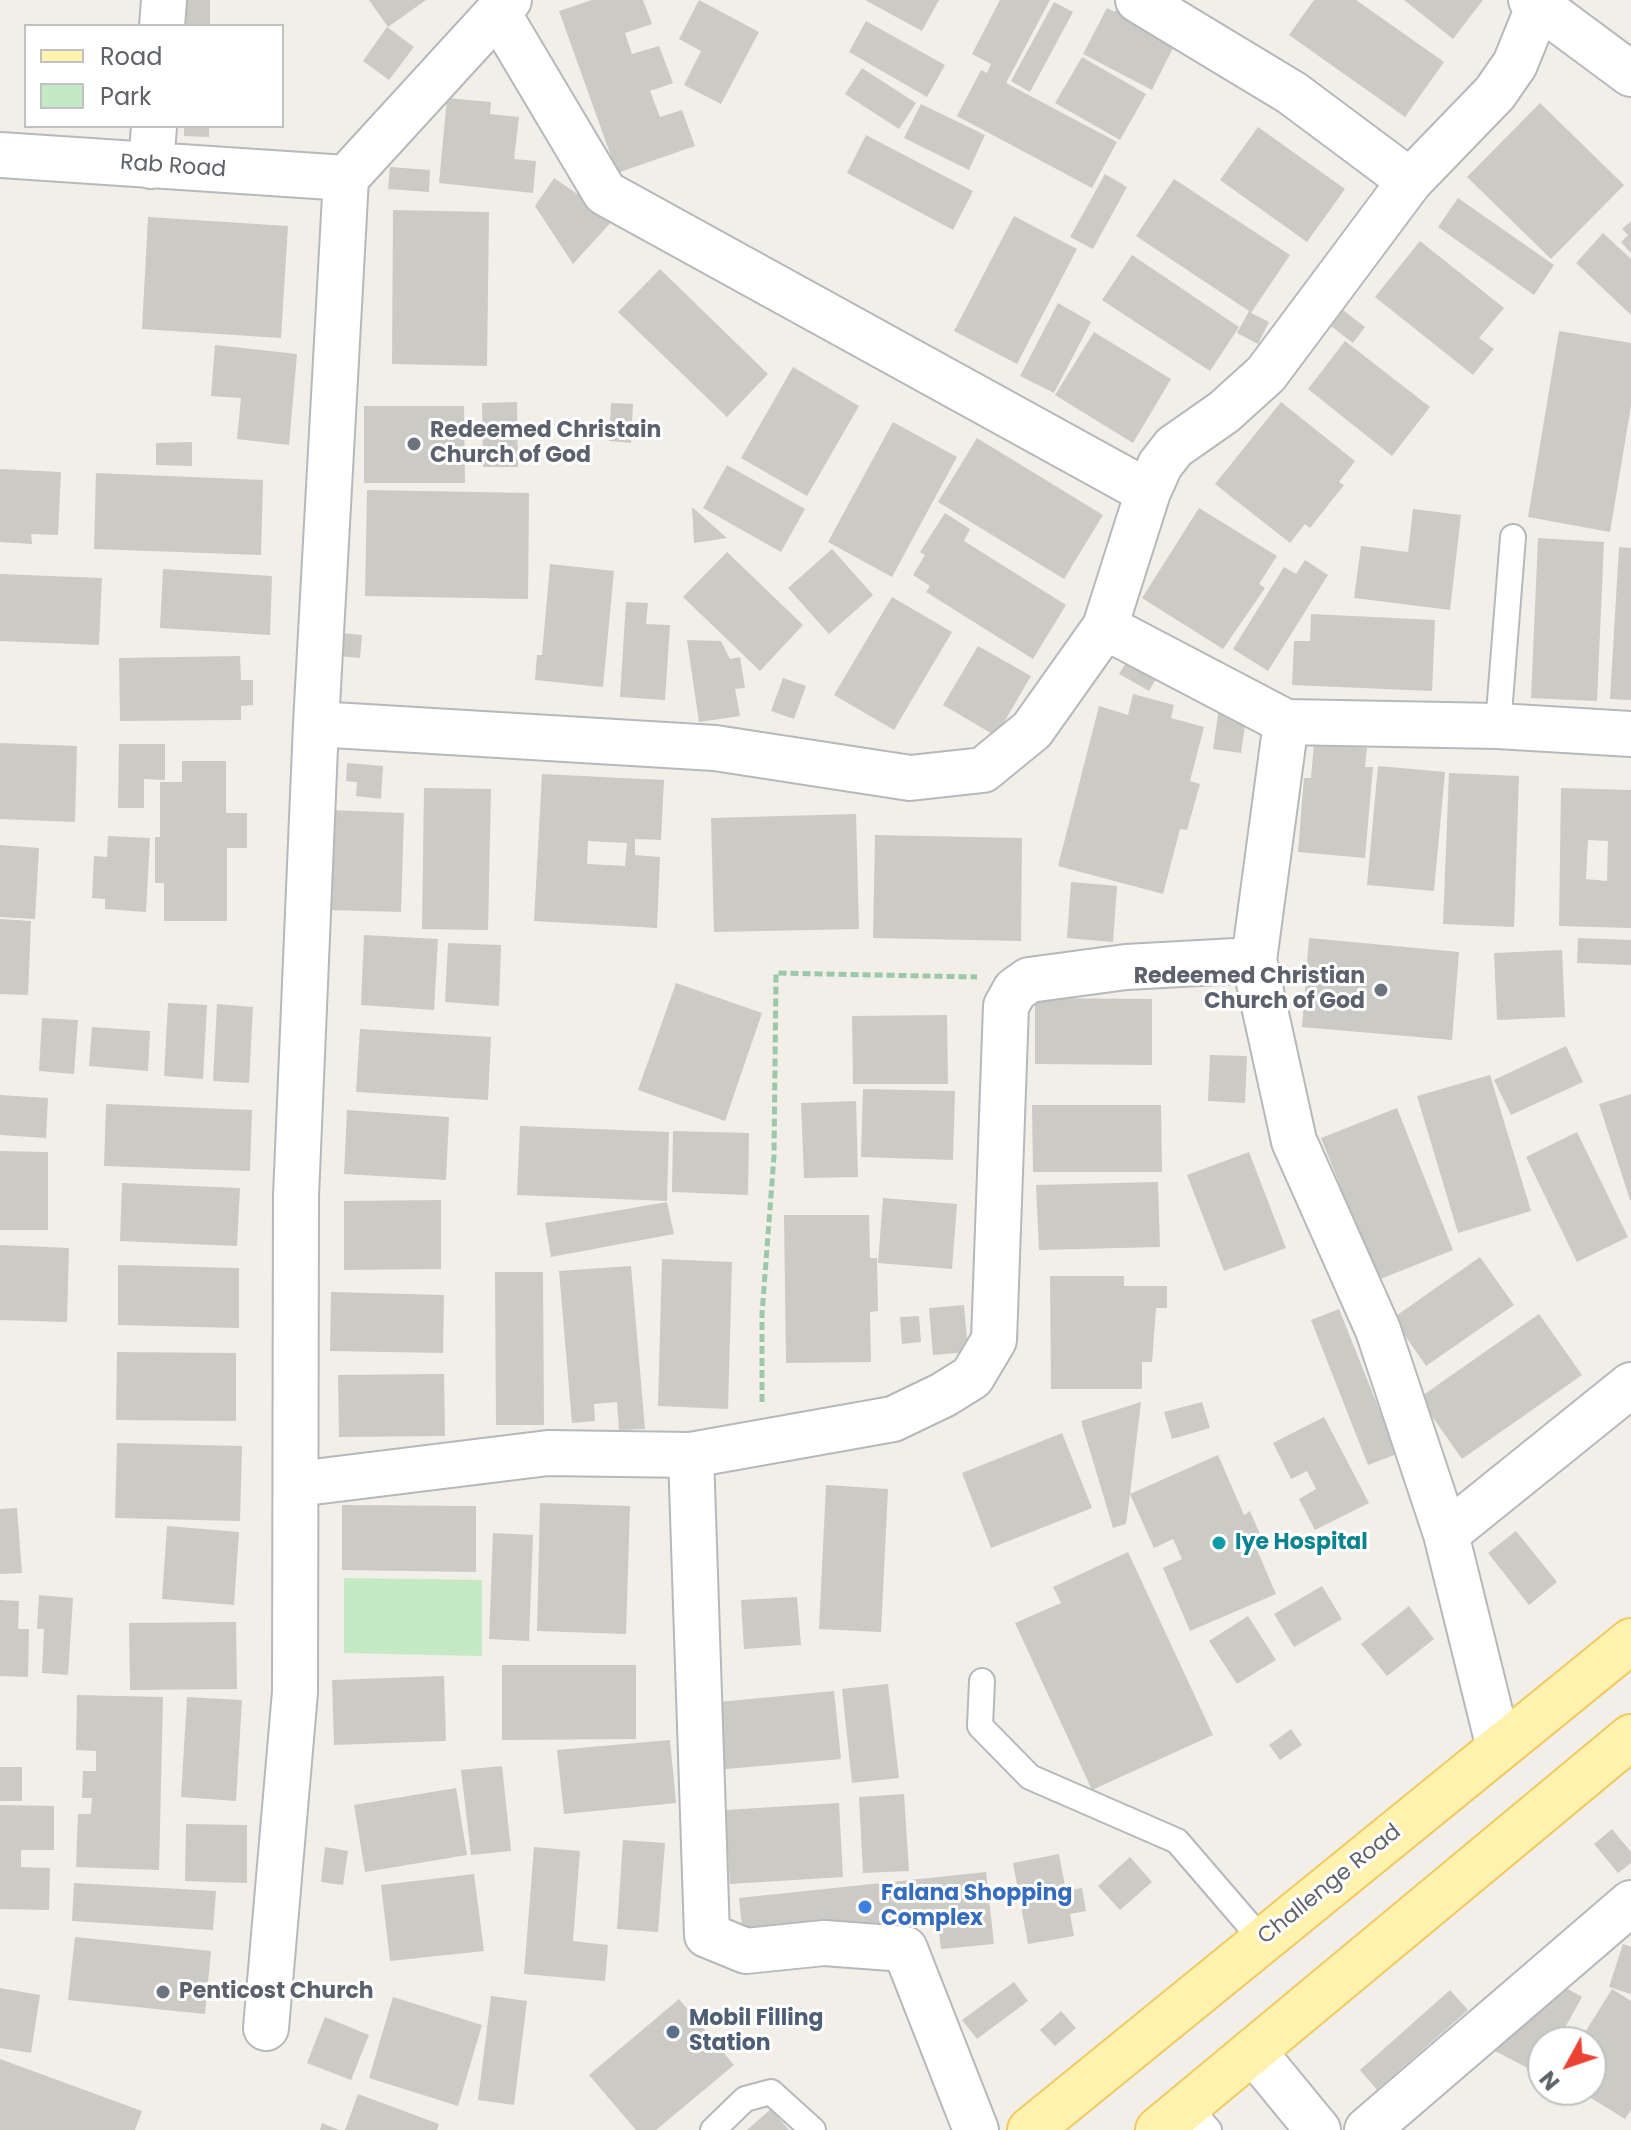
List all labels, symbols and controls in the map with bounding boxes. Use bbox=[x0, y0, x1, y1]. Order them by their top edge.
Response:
legend bbox=[24, 24, 284, 128]
text: Road bbox=[100, 40, 162, 73]
text: Park bbox=[100, 80, 151, 113]
street label: Rab Road bbox=[119, 150, 227, 184]
place label: Redeemed Christain Church of God bbox=[430, 418, 661, 470]
marker: Redeemed Christain Church of God bbox=[405, 435, 423, 453]
place label: Redeemed Christian Church of God bbox=[1134, 964, 1365, 1016]
marker: Redeemed Christian Church of God bbox=[1372, 981, 1390, 999]
place label: Iye Hospital bbox=[1235, 1530, 1368, 1556]
marker: Iye Hospital bbox=[1210, 1534, 1228, 1552]
street label: Challenge Road bbox=[1253, 1819, 1407, 1951]
place label: Falana Shopping Complex bbox=[881, 1881, 1072, 1932]
marker: Falana Shopping Complex bbox=[856, 1898, 874, 1916]
place label: Penticost Church bbox=[179, 1979, 374, 2005]
marker: Penticost Church bbox=[154, 1983, 172, 2001]
place label: Mobil Filling Station bbox=[689, 2006, 824, 2058]
marker: Mobil Filling Station bbox=[664, 2023, 682, 2041]
north arrow bbox=[1527, 2026, 1607, 2106]
text: N bbox=[1533, 2064, 1567, 2097]

